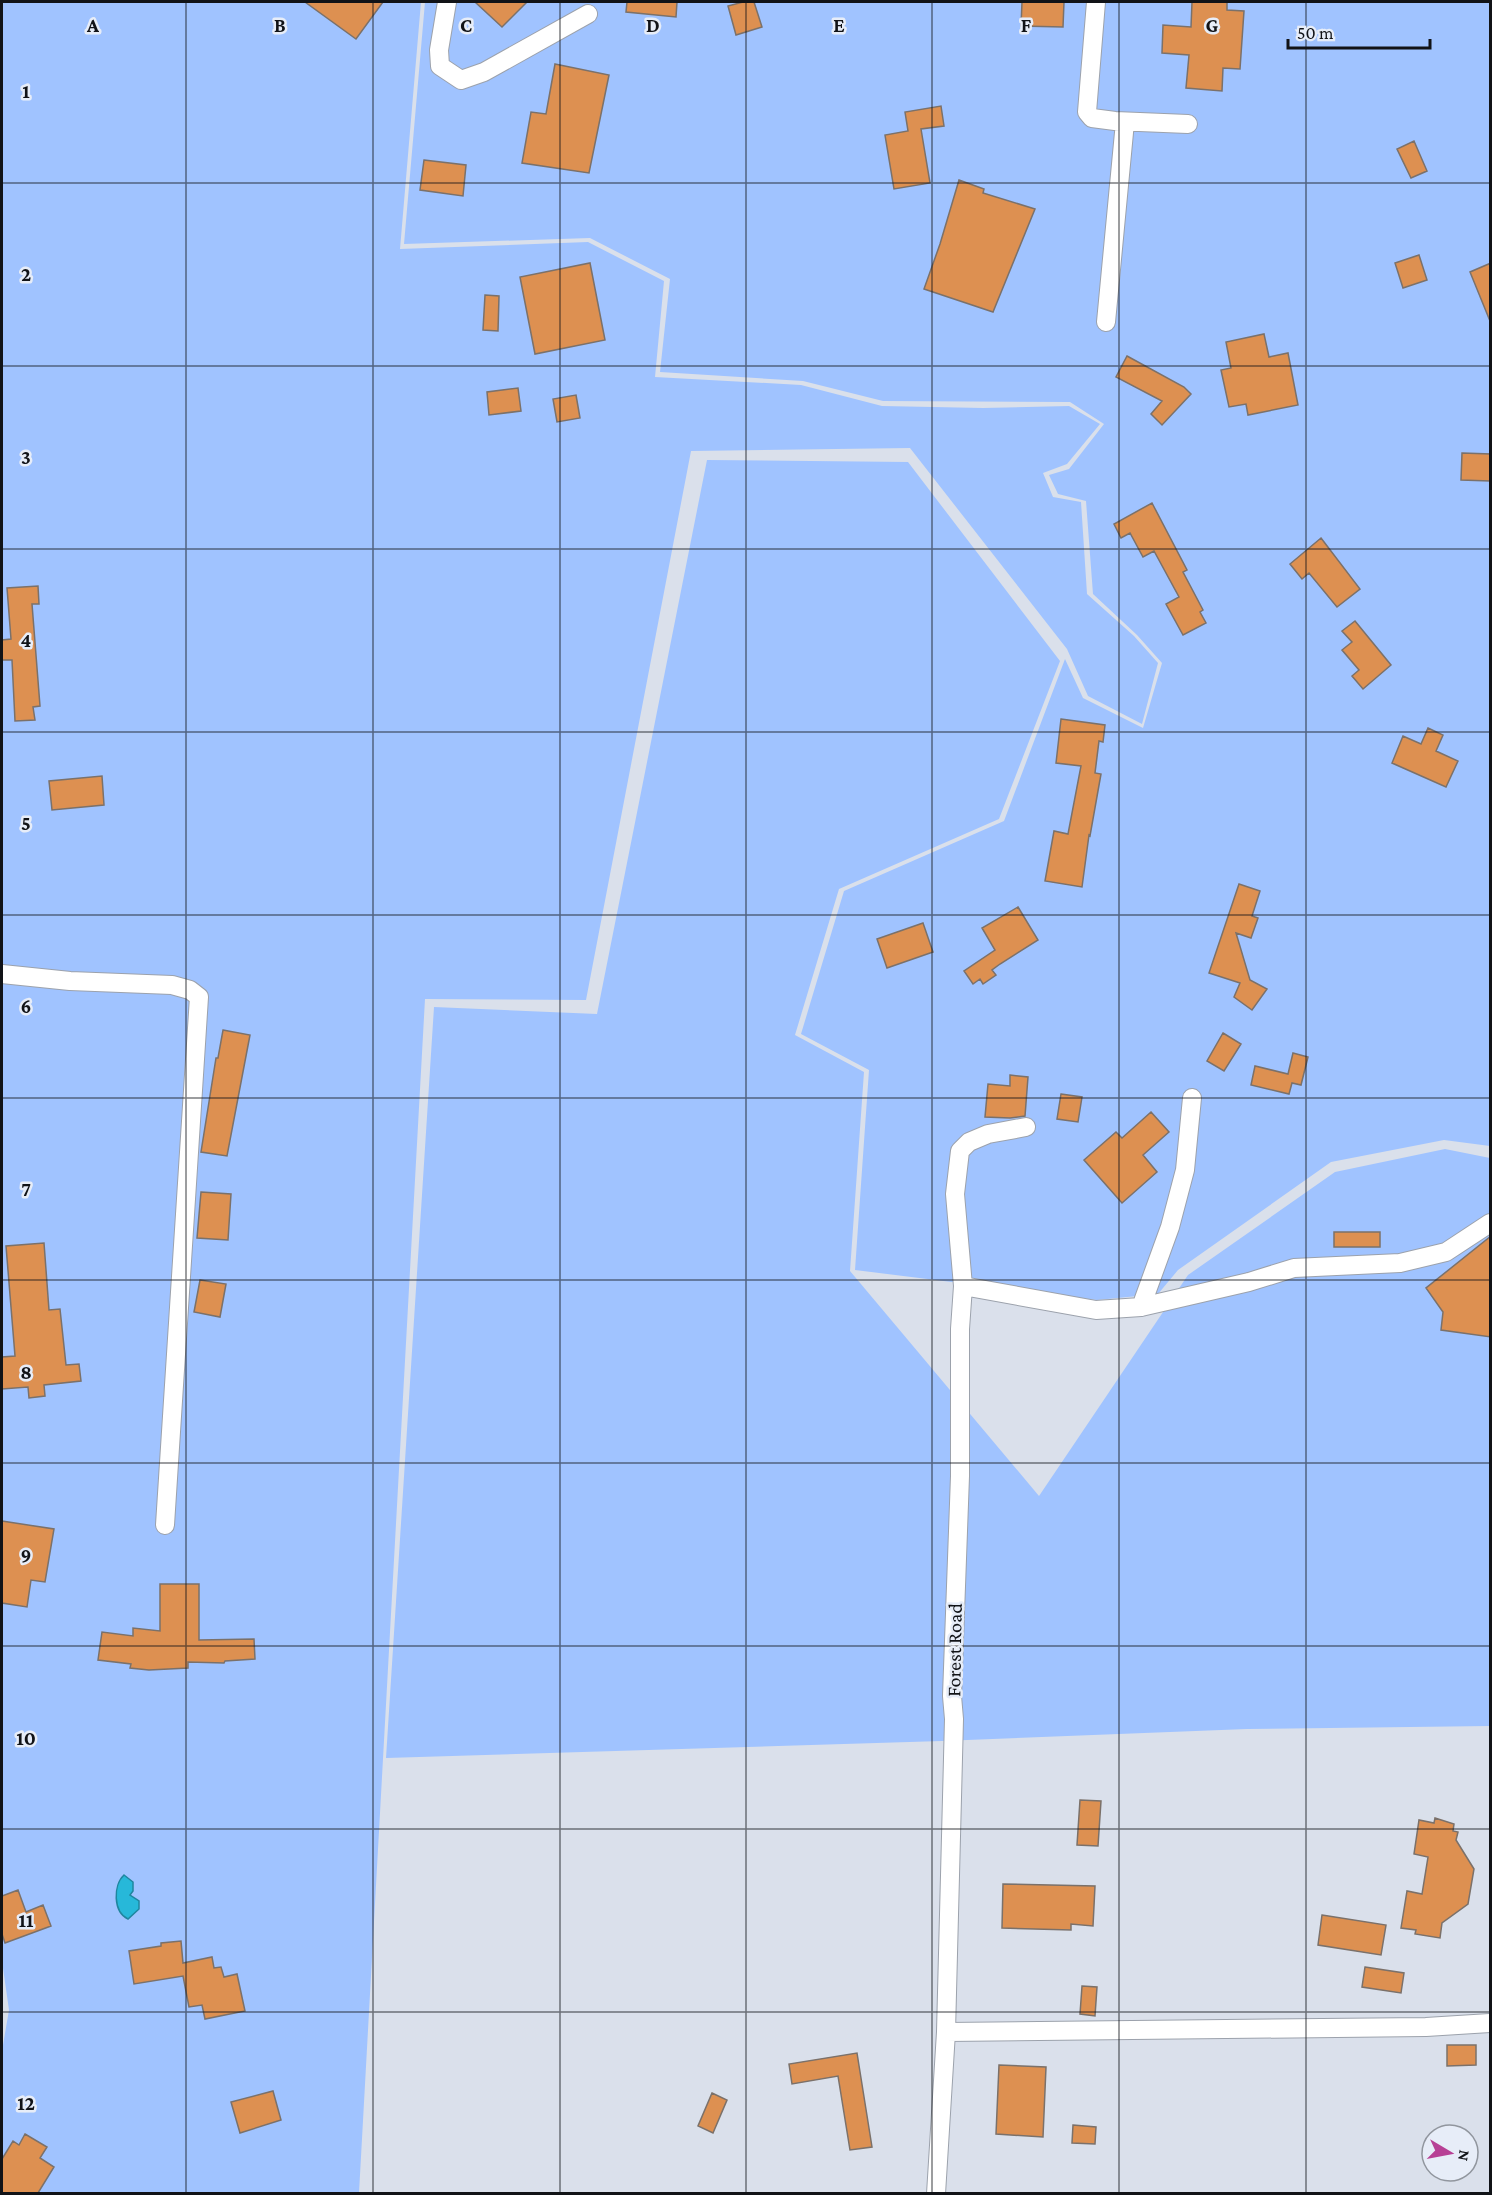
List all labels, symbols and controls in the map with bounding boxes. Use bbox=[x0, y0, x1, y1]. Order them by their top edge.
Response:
scale bar bbox=[1288, 12, 1430, 50]
text: A bbox=[86, 14, 100, 36]
text: B bbox=[274, 14, 286, 36]
text: C bbox=[460, 14, 472, 36]
text: D bbox=[646, 14, 660, 36]
text: E bbox=[833, 14, 845, 36]
text: F bbox=[1021, 14, 1032, 36]
text: G bbox=[1206, 14, 1219, 36]
text: 50 m bbox=[1297, 23, 1334, 43]
text: 1 bbox=[22, 80, 30, 102]
text: 2 bbox=[21, 263, 31, 285]
text: 3 bbox=[21, 446, 31, 468]
text: 4 bbox=[21, 629, 32, 651]
text: 5 bbox=[21, 812, 31, 834]
text: 6 bbox=[21, 995, 31, 1017]
text: 7 bbox=[21, 1178, 31, 1200]
text: 8 bbox=[20, 1361, 32, 1383]
text: 9 bbox=[21, 1544, 31, 1566]
street label: Forest Road bbox=[942, 1603, 966, 1697]
text: 10 bbox=[16, 1727, 36, 1749]
text: 11 bbox=[19, 1909, 34, 1931]
text: 12 bbox=[17, 2092, 35, 2114]
north arrow bbox=[1420, 2123, 1480, 2183]
text: N bbox=[1455, 2149, 1474, 2162]

